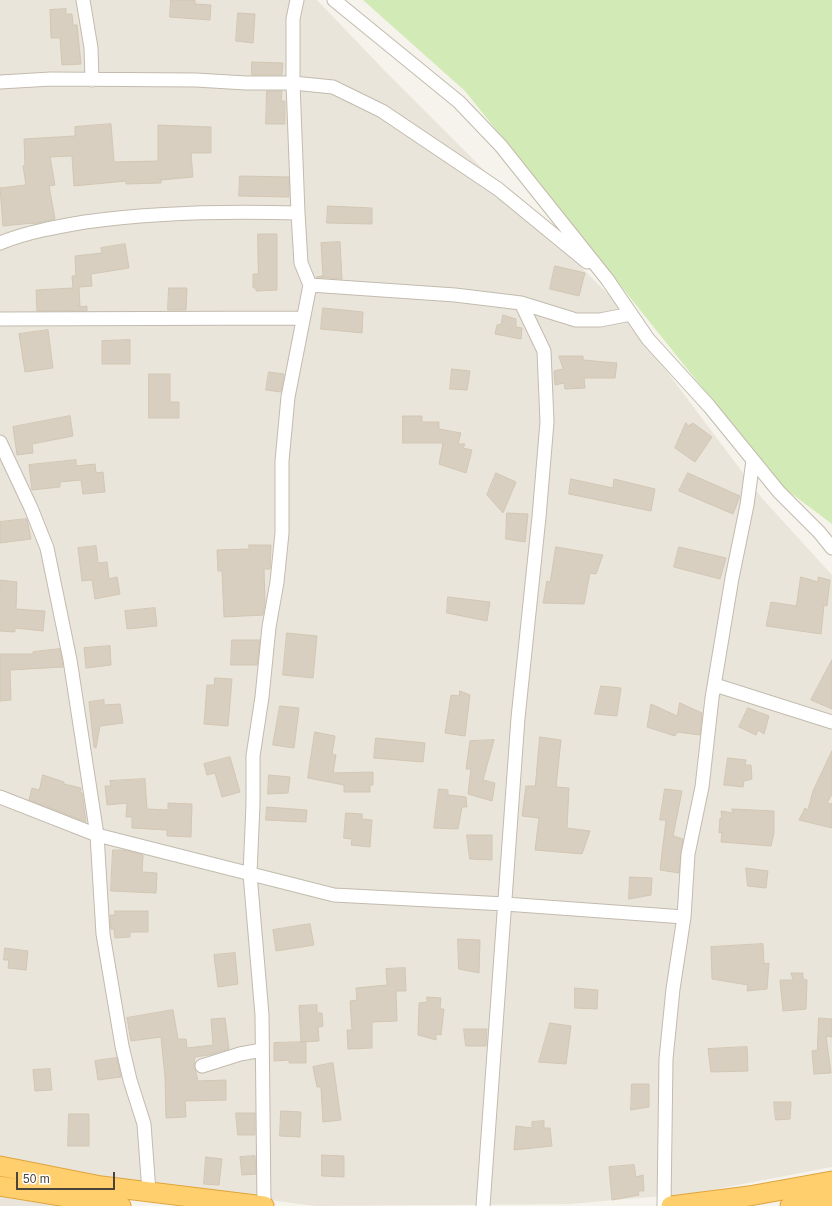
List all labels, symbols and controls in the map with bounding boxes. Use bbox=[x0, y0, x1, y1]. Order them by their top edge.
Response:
scale bar bbox=[18, 1164, 117, 1190]
text: 50 m bbox=[23, 1172, 50, 1186]

